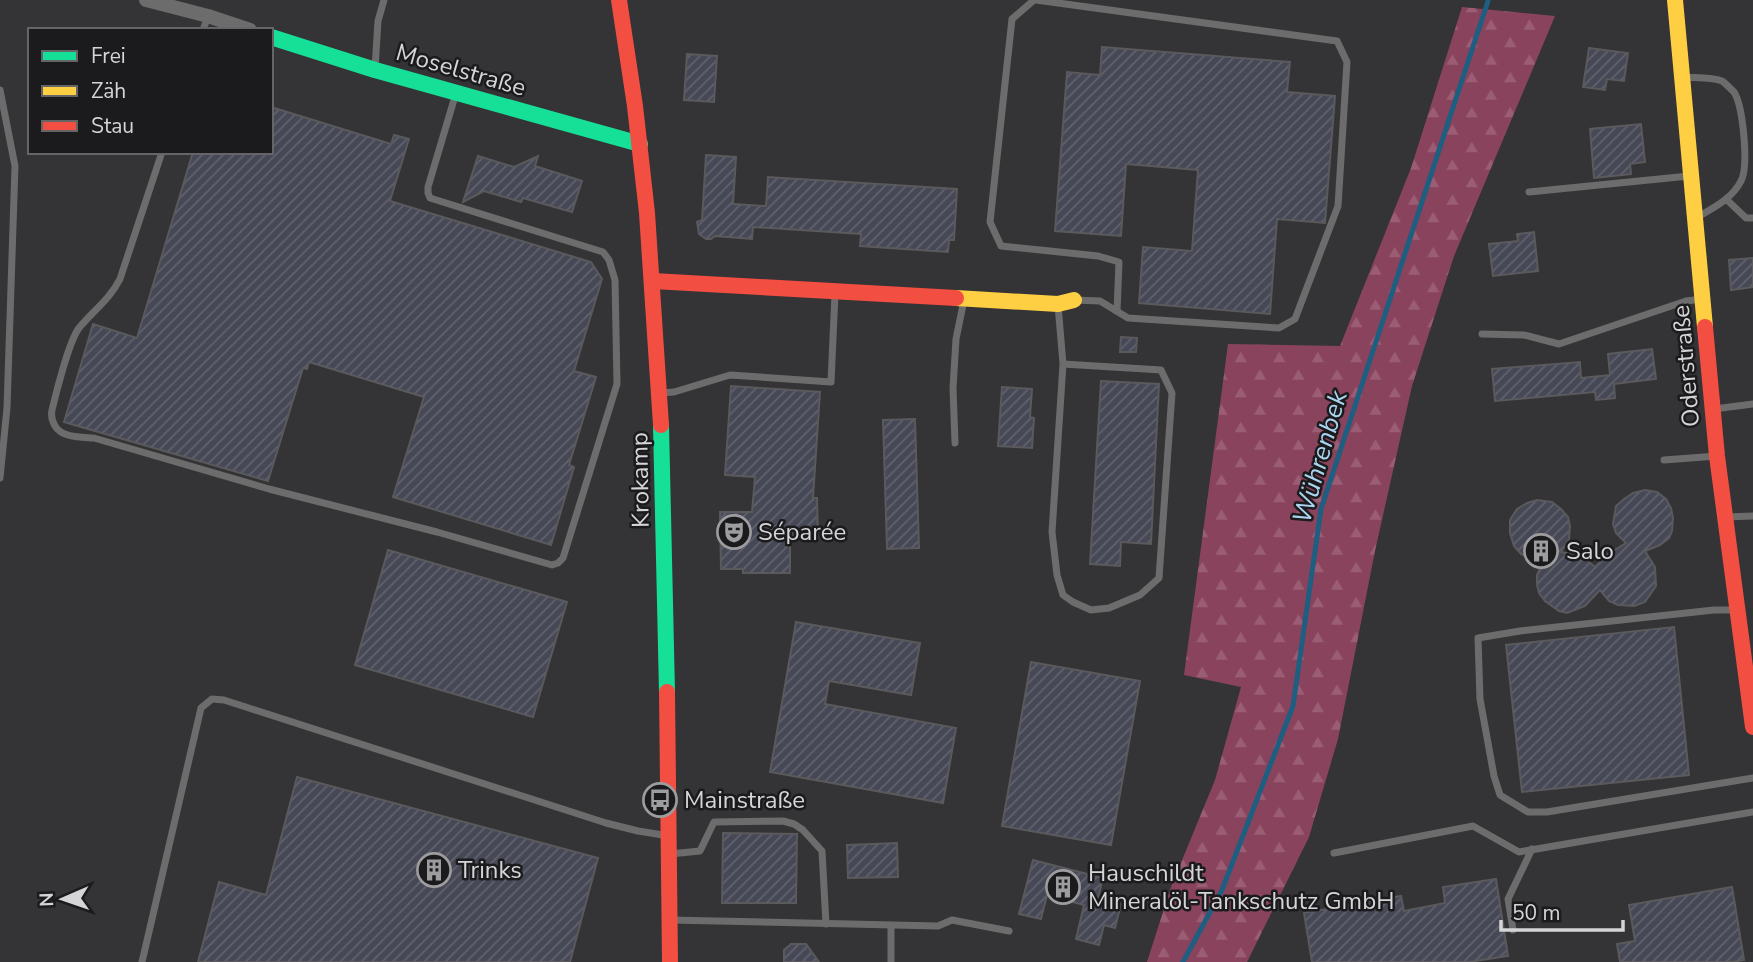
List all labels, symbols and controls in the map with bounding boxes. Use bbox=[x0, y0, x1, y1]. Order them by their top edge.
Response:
legend bbox=[28, 28, 273, 154]
street label: Moselstraße bbox=[392, 36, 530, 104]
text: Frei bbox=[91, 42, 126, 70]
text: Zäh bbox=[91, 77, 126, 105]
text: Stau bbox=[91, 112, 134, 140]
street label: Oderstraße bbox=[1665, 304, 1707, 428]
water label: Wührenbek bbox=[1284, 386, 1356, 527]
street label: Krokamp bbox=[623, 432, 657, 528]
theatre icon: Séparée bbox=[715, 513, 753, 551]
place label: Séparée bbox=[758, 516, 846, 548]
building icon: Salo bbox=[1522, 532, 1560, 570]
place label: Salo bbox=[1566, 535, 1614, 567]
bus stop icon: Mainstraße bbox=[641, 781, 679, 819]
place label: Mainstraße bbox=[684, 784, 805, 816]
building icon: Trinks bbox=[415, 851, 453, 889]
place label: Trinks bbox=[458, 854, 522, 886]
place label: Hauschildt Mineralöl-Tankschutz GmbH bbox=[1088, 857, 1394, 917]
north arrow bbox=[28, 864, 98, 934]
building icon: Hauschildt Mineralöl-Tankschutz GmbH bbox=[1044, 868, 1082, 906]
scale bar bbox=[1501, 888, 1624, 932]
text: N bbox=[34, 892, 60, 907]
text: 50 m bbox=[1512, 899, 1561, 927]

